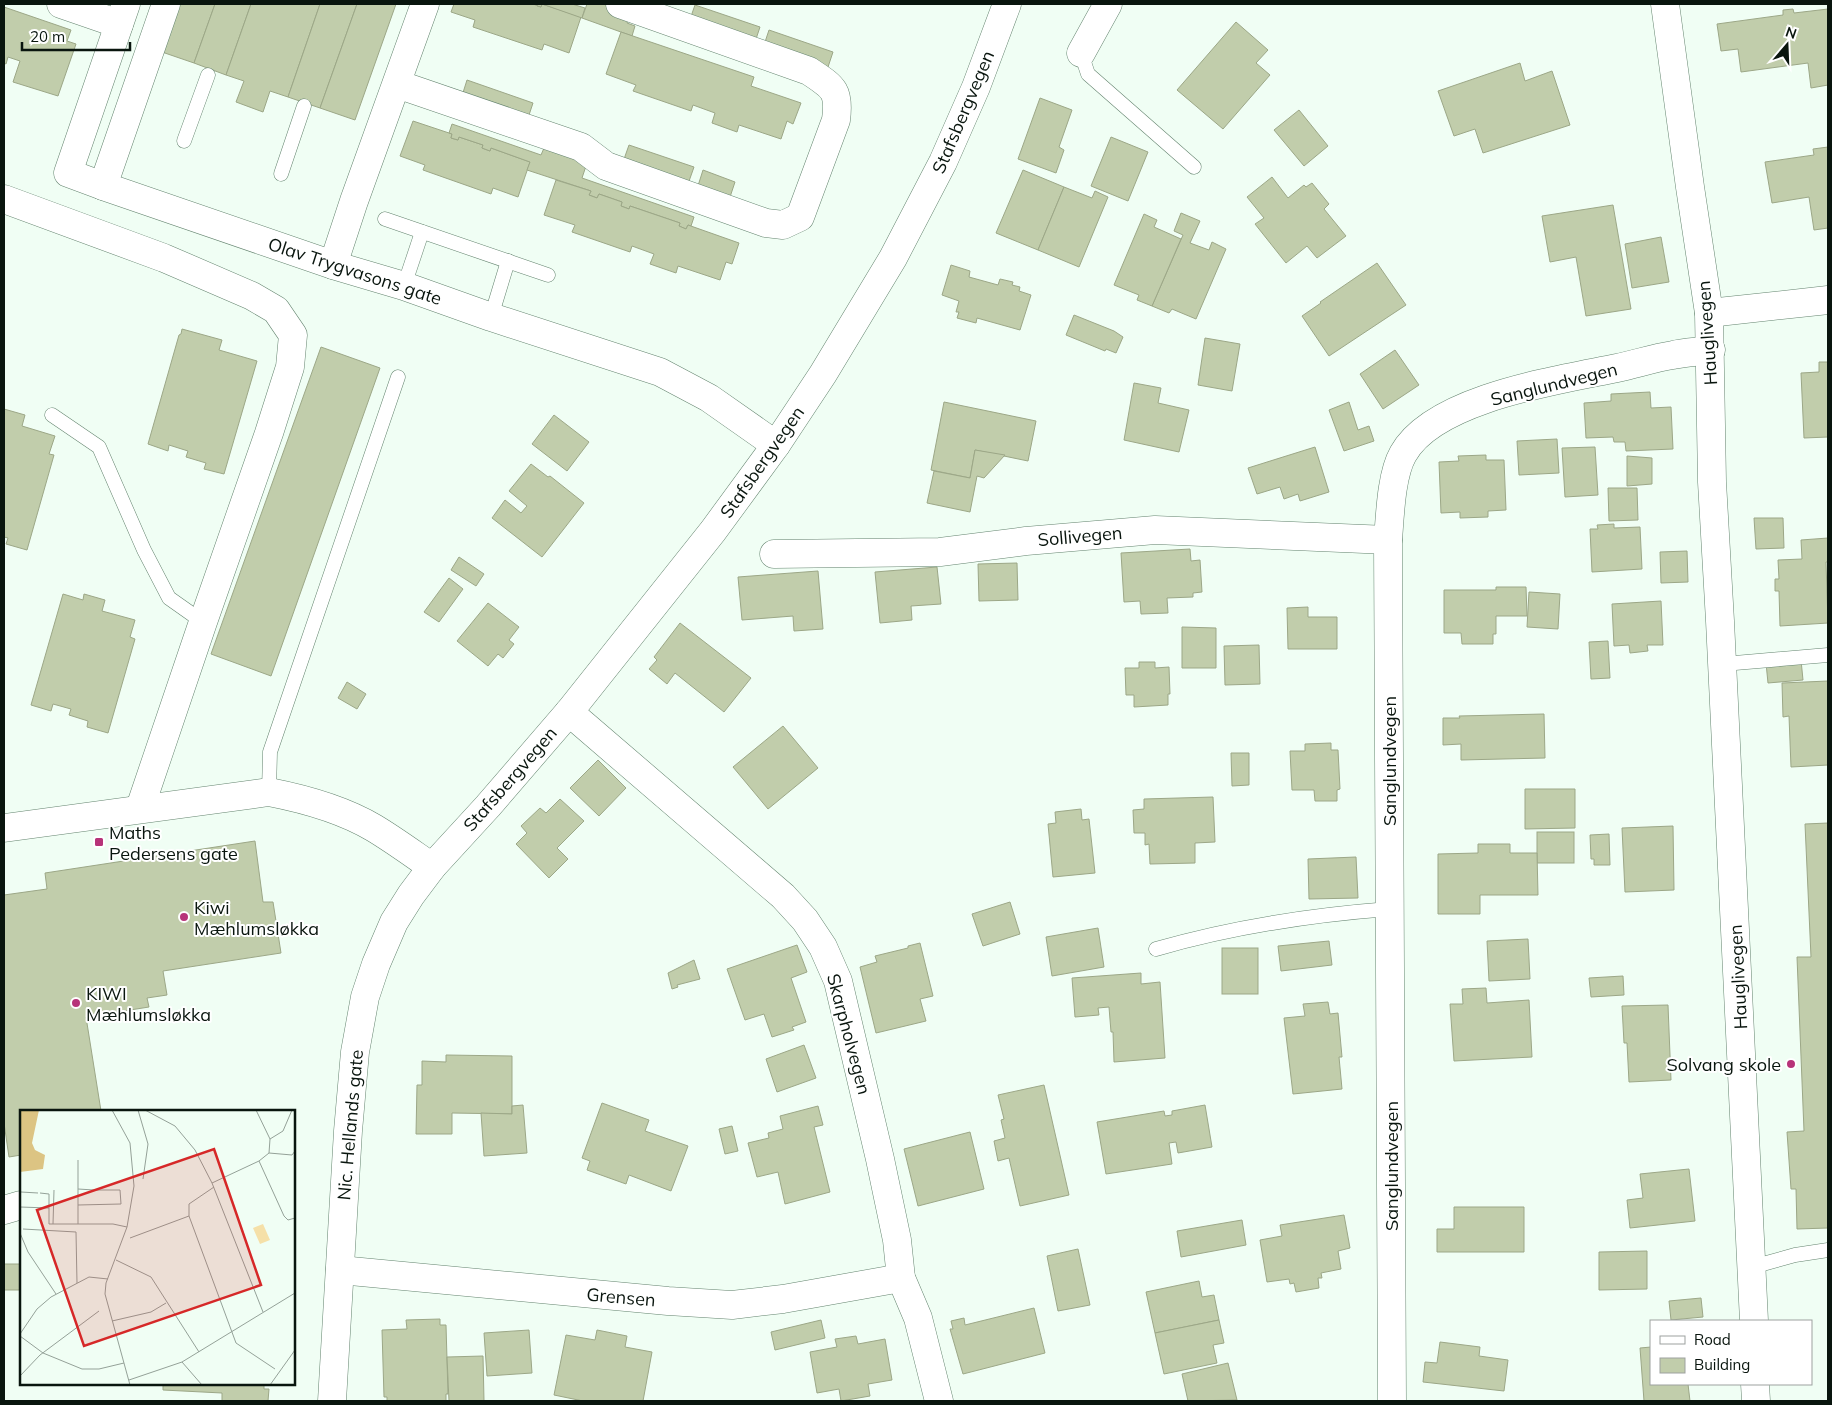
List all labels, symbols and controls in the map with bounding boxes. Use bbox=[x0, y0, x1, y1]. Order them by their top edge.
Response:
scale bar bbox=[22, 20, 130, 52]
north arrow bbox=[1762, 20, 1812, 70]
text: N bbox=[1783, 22, 1799, 43]
text: 20 m bbox=[30, 27, 65, 46]
street label: Stafsbergvegen bbox=[927, 47, 999, 177]
street label: Olav Trygvasons gate bbox=[265, 232, 445, 310]
street label: Hauglivegen bbox=[1692, 280, 1722, 386]
street label: Sanglundvegen bbox=[1488, 357, 1620, 411]
street label: Stafsbergvegen bbox=[715, 402, 809, 522]
street label: Sollivegen bbox=[1037, 521, 1123, 551]
street label: Sanglundvegen bbox=[1378, 696, 1401, 826]
street label: Stafsbergvegen bbox=[458, 722, 562, 836]
place label: Maths Pedersens gate bbox=[109, 821, 238, 865]
marker: Maths Pedersens gate bbox=[93, 836, 105, 848]
place label: Kiwi Mæhlumsløkka bbox=[194, 896, 319, 940]
marker: Kiwi Mæhlumsløkka bbox=[178, 911, 190, 923]
street label: Hauglivegen bbox=[1724, 924, 1752, 1030]
street label: Skarpholvegen bbox=[822, 971, 876, 1097]
place label: KIWI Mæhlumsløkka bbox=[86, 982, 211, 1026]
marker: KIWI Mæhlumsløkka bbox=[70, 997, 82, 1009]
street label: Nic. Hellands gate bbox=[332, 1049, 368, 1201]
place label: Solvang skole bbox=[1667, 1053, 1781, 1076]
marker: Solvang skole bbox=[1785, 1058, 1797, 1070]
street label: Sanglundvegen bbox=[1380, 1101, 1403, 1231]
inset map bbox=[20, 1110, 295, 1385]
street label: Grensen bbox=[586, 1283, 656, 1311]
legend bbox=[1650, 1320, 1812, 1385]
text: Road bbox=[1694, 1330, 1731, 1349]
text: Building bbox=[1694, 1355, 1750, 1374]

